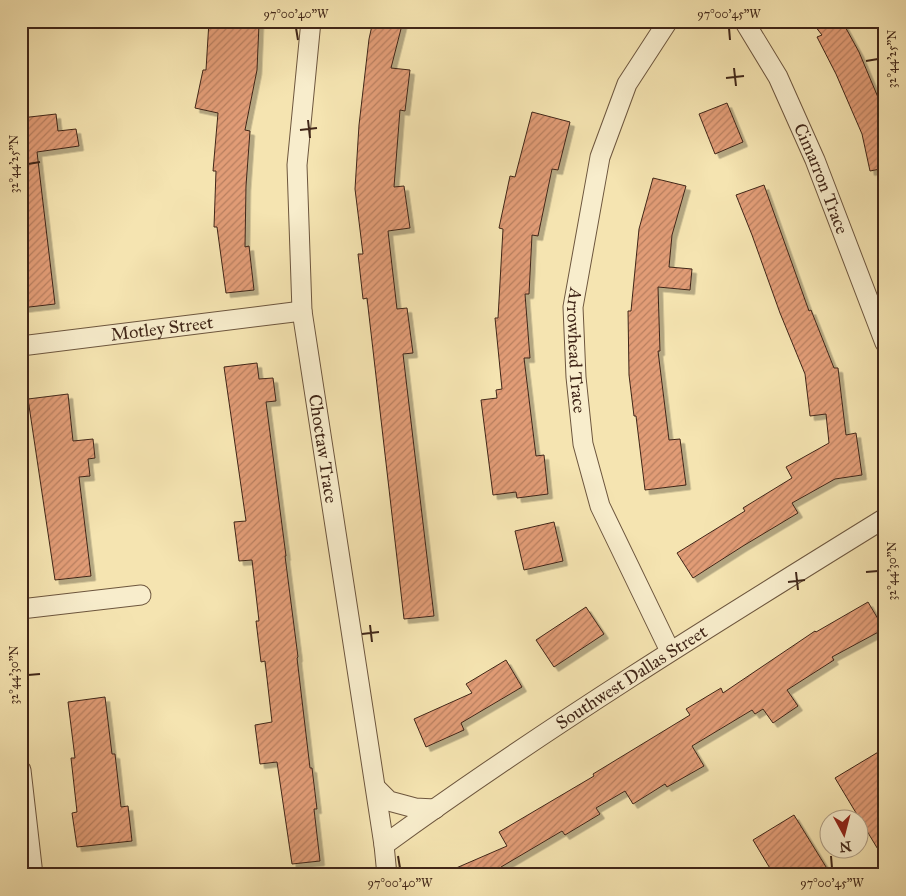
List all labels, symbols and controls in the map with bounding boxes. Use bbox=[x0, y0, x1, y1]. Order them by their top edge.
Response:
text: 97°00'40"W bbox=[264, 7, 329, 21]
text: 97°00'45"W bbox=[697, 7, 761, 21]
text: 32°44'25"N bbox=[885, 30, 899, 88]
street label: Cimarron Trace bbox=[789, 120, 853, 237]
text: 32°44'25"N bbox=[7, 135, 21, 193]
street label: Arrowhead Trace bbox=[562, 285, 591, 414]
street label: Motley Street bbox=[109, 311, 215, 346]
street label: Choctaw Trace bbox=[304, 393, 342, 505]
text: 32°44'30"N bbox=[885, 542, 899, 600]
street label: Southwest Dallas Street bbox=[552, 620, 712, 734]
text: 32°44'30"N bbox=[7, 646, 21, 704]
north arrow bbox=[818, 808, 868, 858]
text: N bbox=[838, 837, 852, 856]
text: 97°00'40"W bbox=[368, 876, 433, 890]
text: 97°00'45"W bbox=[800, 876, 864, 890]

